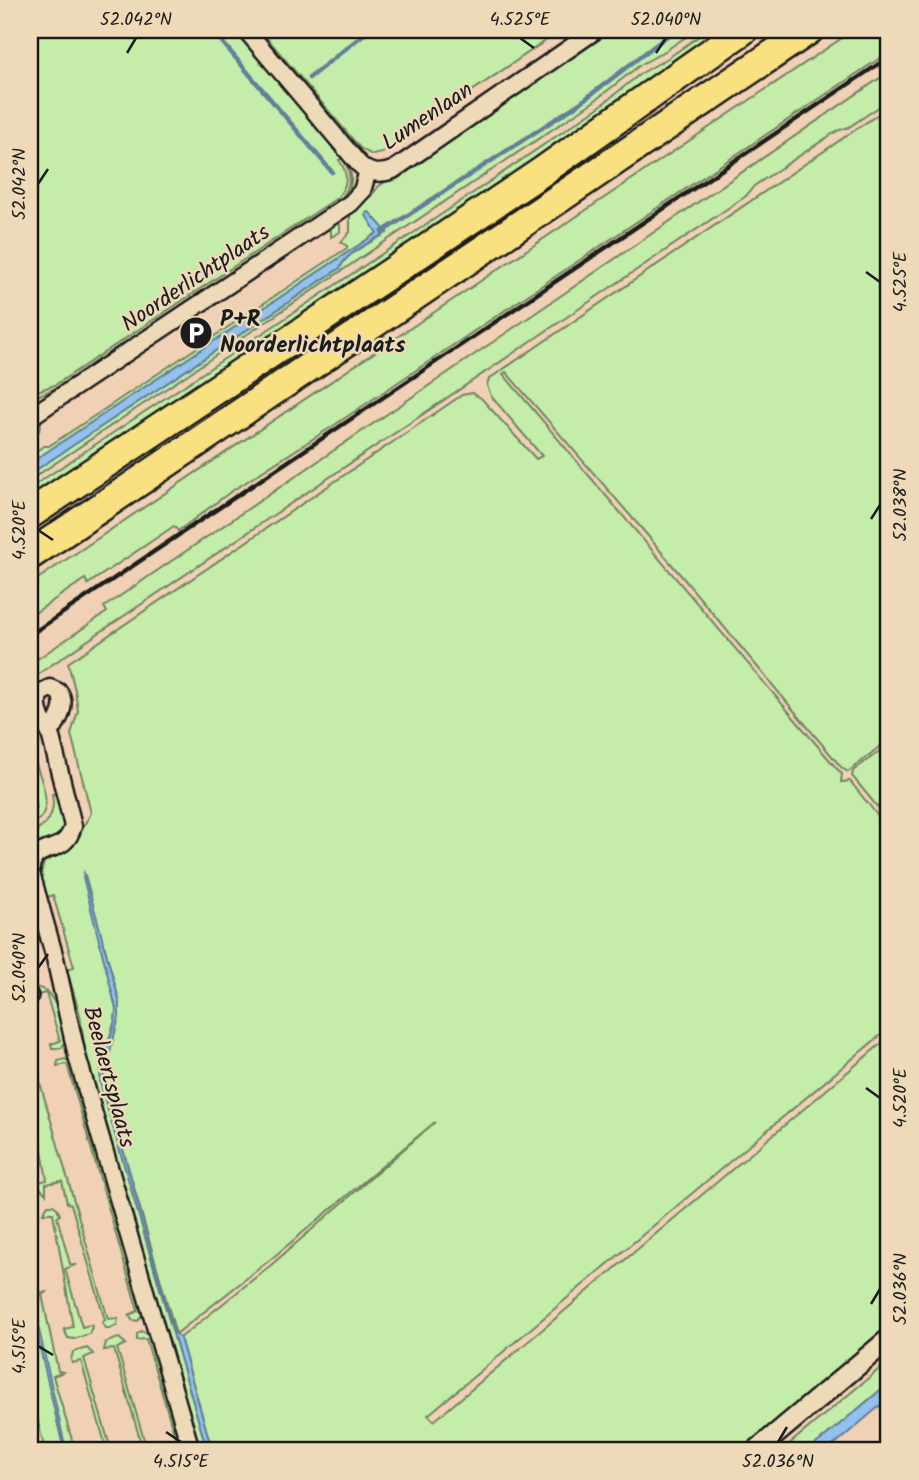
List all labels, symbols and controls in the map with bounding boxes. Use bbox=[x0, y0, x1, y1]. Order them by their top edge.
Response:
text: 52.042°N bbox=[100, 6, 172, 35]
text: 4.525°E bbox=[490, 6, 551, 35]
text: 52.040°N bbox=[631, 6, 701, 35]
street label: Lumenlaan bbox=[375, 73, 481, 161]
text: 52.042°N bbox=[6, 148, 35, 220]
street label: Noorderlichtplaats bbox=[114, 216, 278, 342]
text: 4.525°E bbox=[887, 251, 916, 312]
place label: P+R Noorderlichtplaats bbox=[220, 302, 406, 364]
parking icon: P+R Noorderlichtplaats bbox=[177, 314, 215, 352]
text: 52.038°N bbox=[887, 469, 916, 541]
text: 4.520°E bbox=[6, 500, 35, 560]
text: 52.040°N bbox=[6, 933, 35, 1003]
street label: Beelaertsplaats bbox=[72, 1002, 144, 1152]
text: 4.520°E bbox=[887, 1068, 916, 1128]
text: 52.036°N bbox=[887, 1253, 916, 1325]
text: 4.515°E bbox=[6, 1318, 35, 1374]
text: 4.515°E bbox=[153, 1448, 209, 1477]
text: 52.036°N bbox=[742, 1448, 814, 1477]

